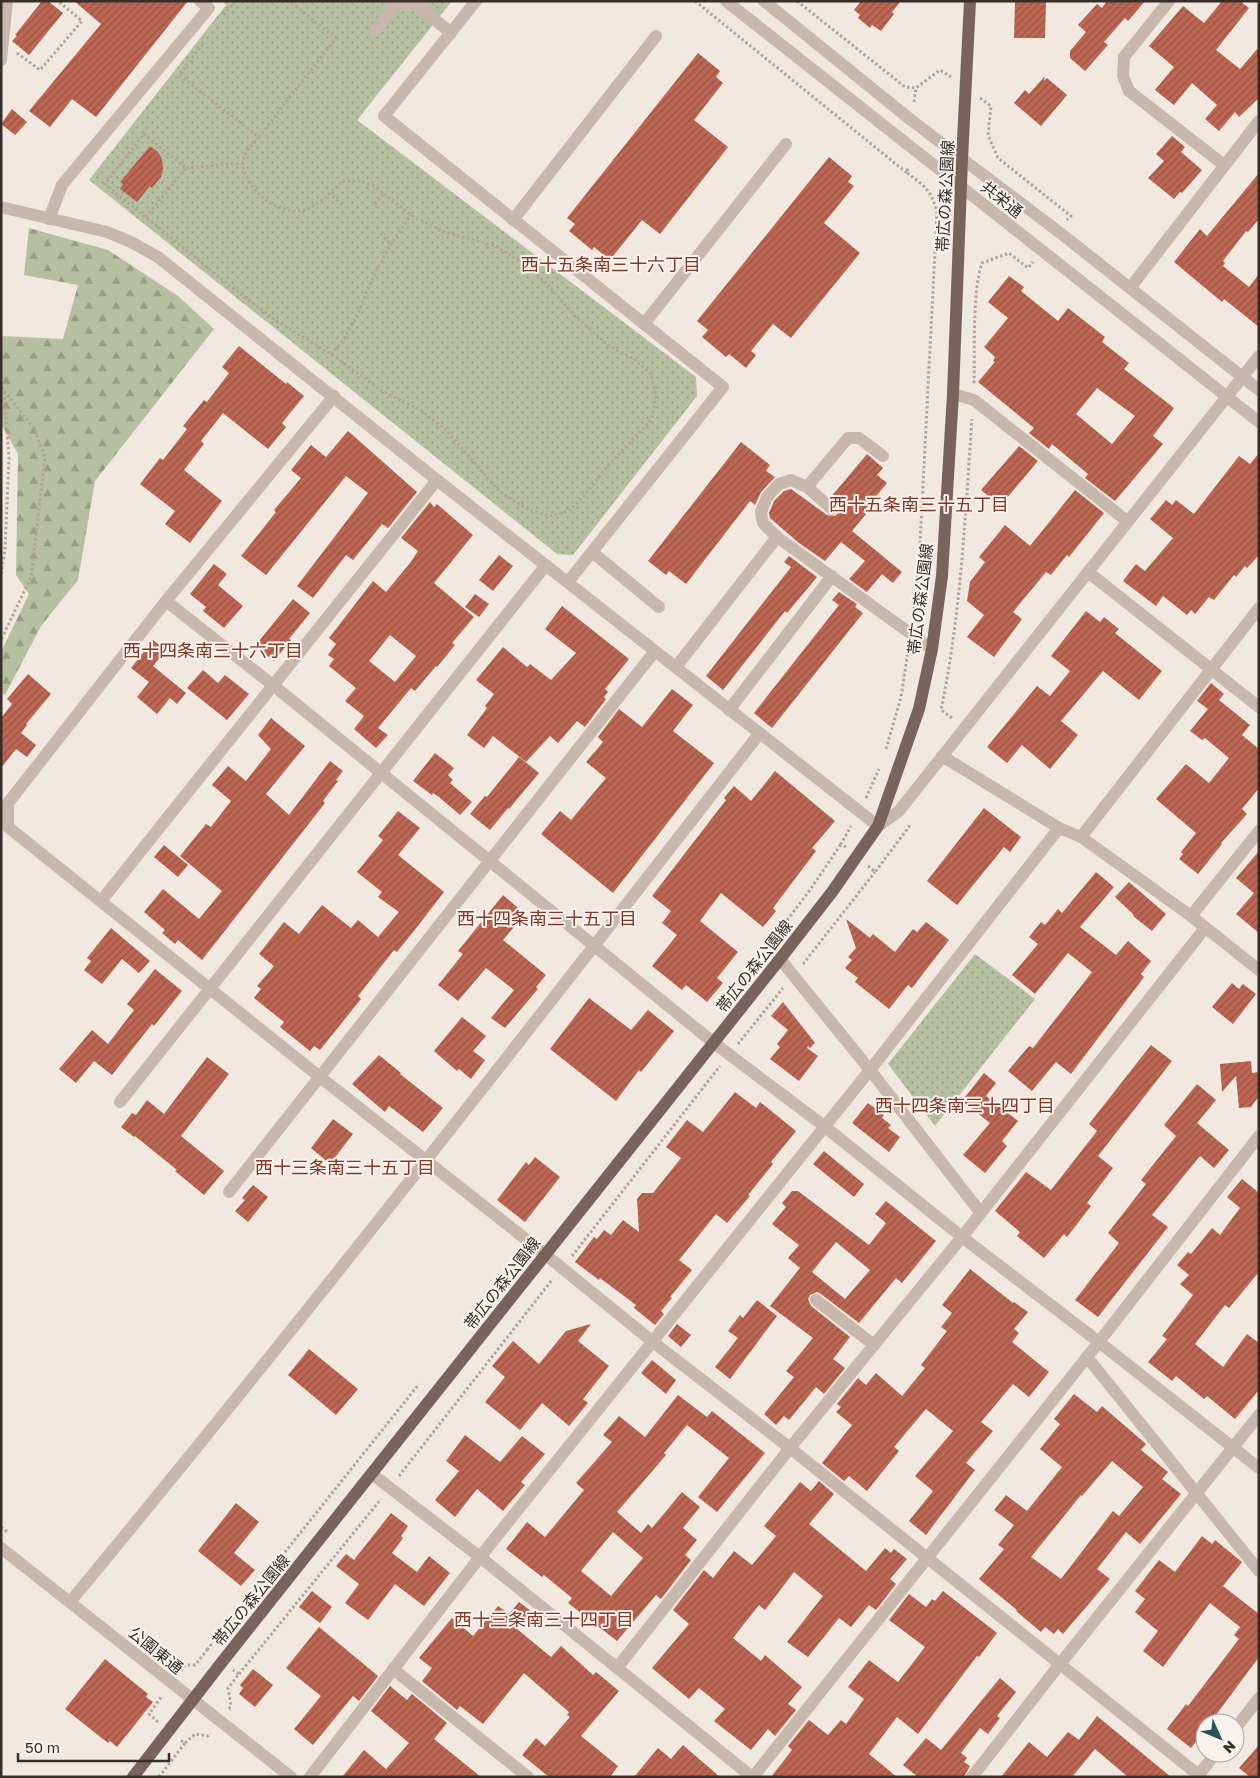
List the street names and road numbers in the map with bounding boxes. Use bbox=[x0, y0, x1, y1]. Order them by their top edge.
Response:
street label: 帯広の森公園線 bbox=[932, 140, 958, 252]
street label: 共栄通 bbox=[977, 176, 1027, 222]
street label: 帯広の森公園線 bbox=[903, 542, 937, 656]
street label: 帯広の森公園線 bbox=[712, 916, 796, 1016]
street label: 帯広の森公園線 bbox=[460, 1233, 544, 1333]
street label: 帯広の森公園線 bbox=[208, 1550, 294, 1650]
street label: 公園東通 bbox=[125, 1622, 187, 1678]

